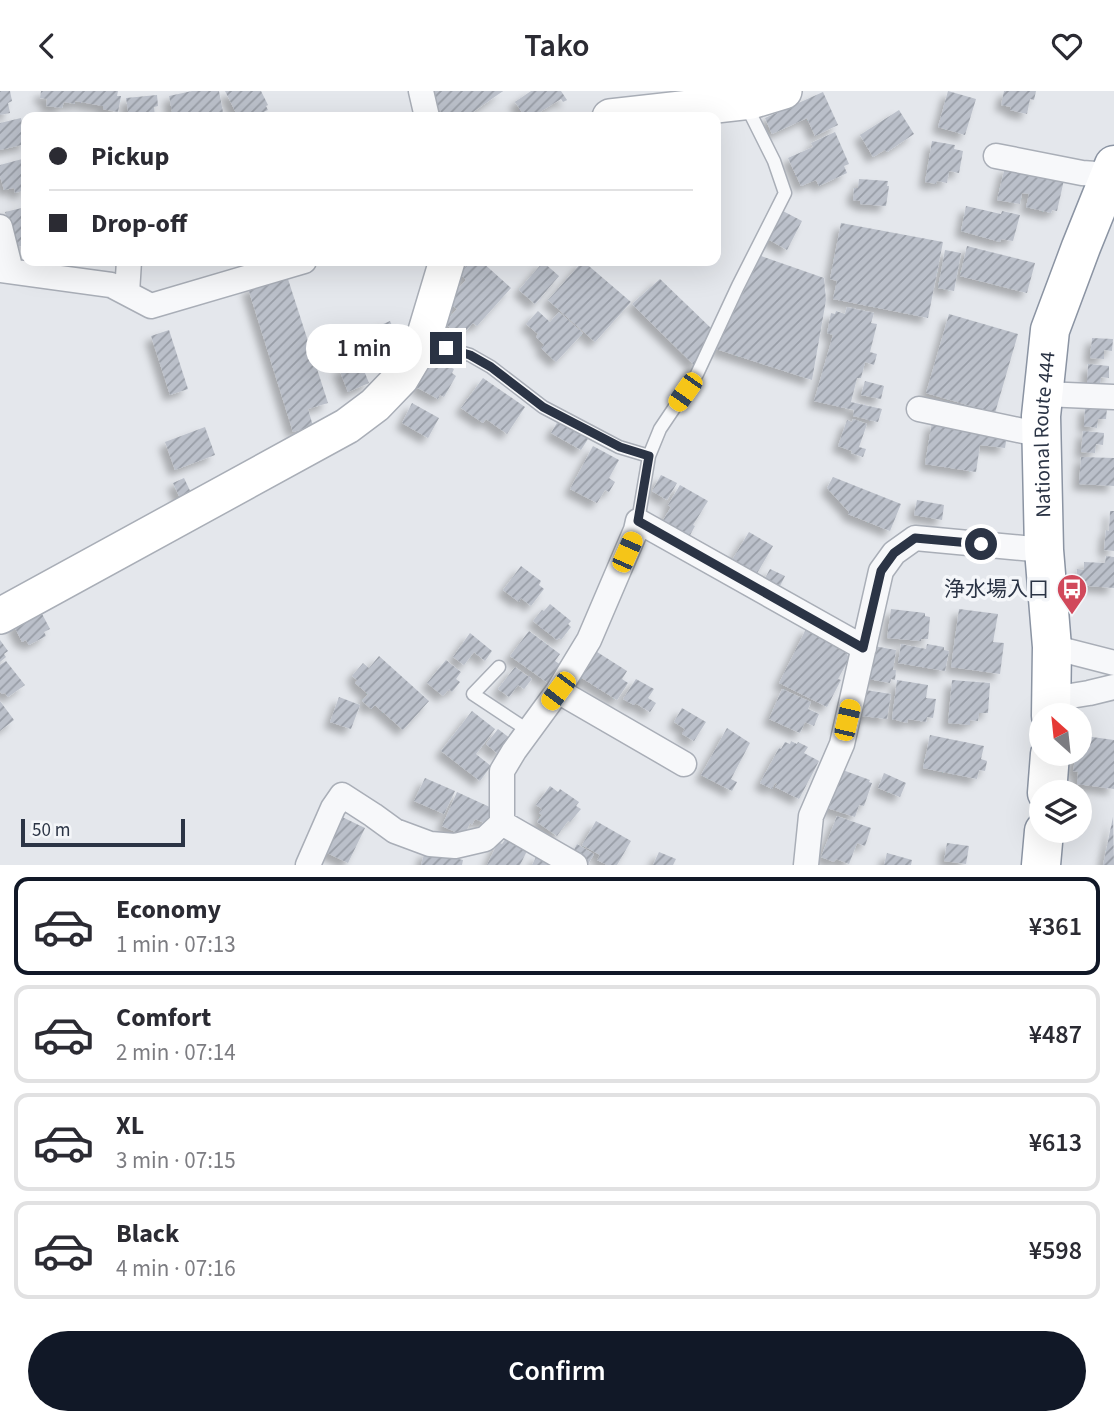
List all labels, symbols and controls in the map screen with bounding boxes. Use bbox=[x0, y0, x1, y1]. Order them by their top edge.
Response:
text: Tako bbox=[524, 23, 590, 69]
icon: back bbox=[28, 27, 66, 65]
icon: heart bbox=[1048, 27, 1086, 65]
text: Pickup bbox=[91, 138, 169, 175]
text: Drop-off bbox=[91, 205, 187, 242]
callout: 1 min bbox=[306, 323, 422, 373]
text: 1 min bbox=[337, 332, 391, 365]
route end bbox=[430, 332, 462, 364]
street label: National Route 444 bbox=[1026, 350, 1063, 518]
car bbox=[665, 369, 706, 415]
route start bbox=[965, 528, 997, 560]
car bbox=[609, 529, 646, 575]
bus stop icon: 浄水場入口 bbox=[1055, 572, 1089, 616]
place label: 浄水場入口 bbox=[944, 574, 1049, 604]
car bbox=[537, 668, 580, 714]
car bbox=[833, 697, 862, 743]
north arrow bbox=[1029, 703, 1092, 767]
map controls bbox=[1029, 703, 1092, 843]
button: layers bbox=[1029, 780, 1092, 843]
scale bar bbox=[21, 816, 186, 848]
text: 50 m bbox=[32, 817, 70, 844]
text: Economy bbox=[116, 891, 221, 928]
icon: car bbox=[32, 895, 95, 958]
text: ¥361 bbox=[1029, 908, 1082, 945]
text: 1 min · 07:13 bbox=[116, 928, 236, 961]
text: Comfort bbox=[116, 999, 211, 1036]
icon: car bbox=[32, 1003, 95, 1066]
text: ¥487 bbox=[1029, 1016, 1082, 1053]
text: 2 min · 07:14 bbox=[116, 1036, 236, 1069]
text: XL bbox=[116, 1107, 144, 1144]
icon: car bbox=[32, 1111, 95, 1174]
text: ¥613 bbox=[1029, 1124, 1082, 1161]
text: 3 min · 07:15 bbox=[116, 1144, 236, 1177]
text: Black bbox=[116, 1215, 179, 1252]
icon: car bbox=[32, 1219, 95, 1282]
text: ¥598 bbox=[1029, 1232, 1082, 1269]
text: 4 min · 07:16 bbox=[116, 1252, 236, 1285]
button: Confirm bbox=[28, 1331, 1086, 1411]

